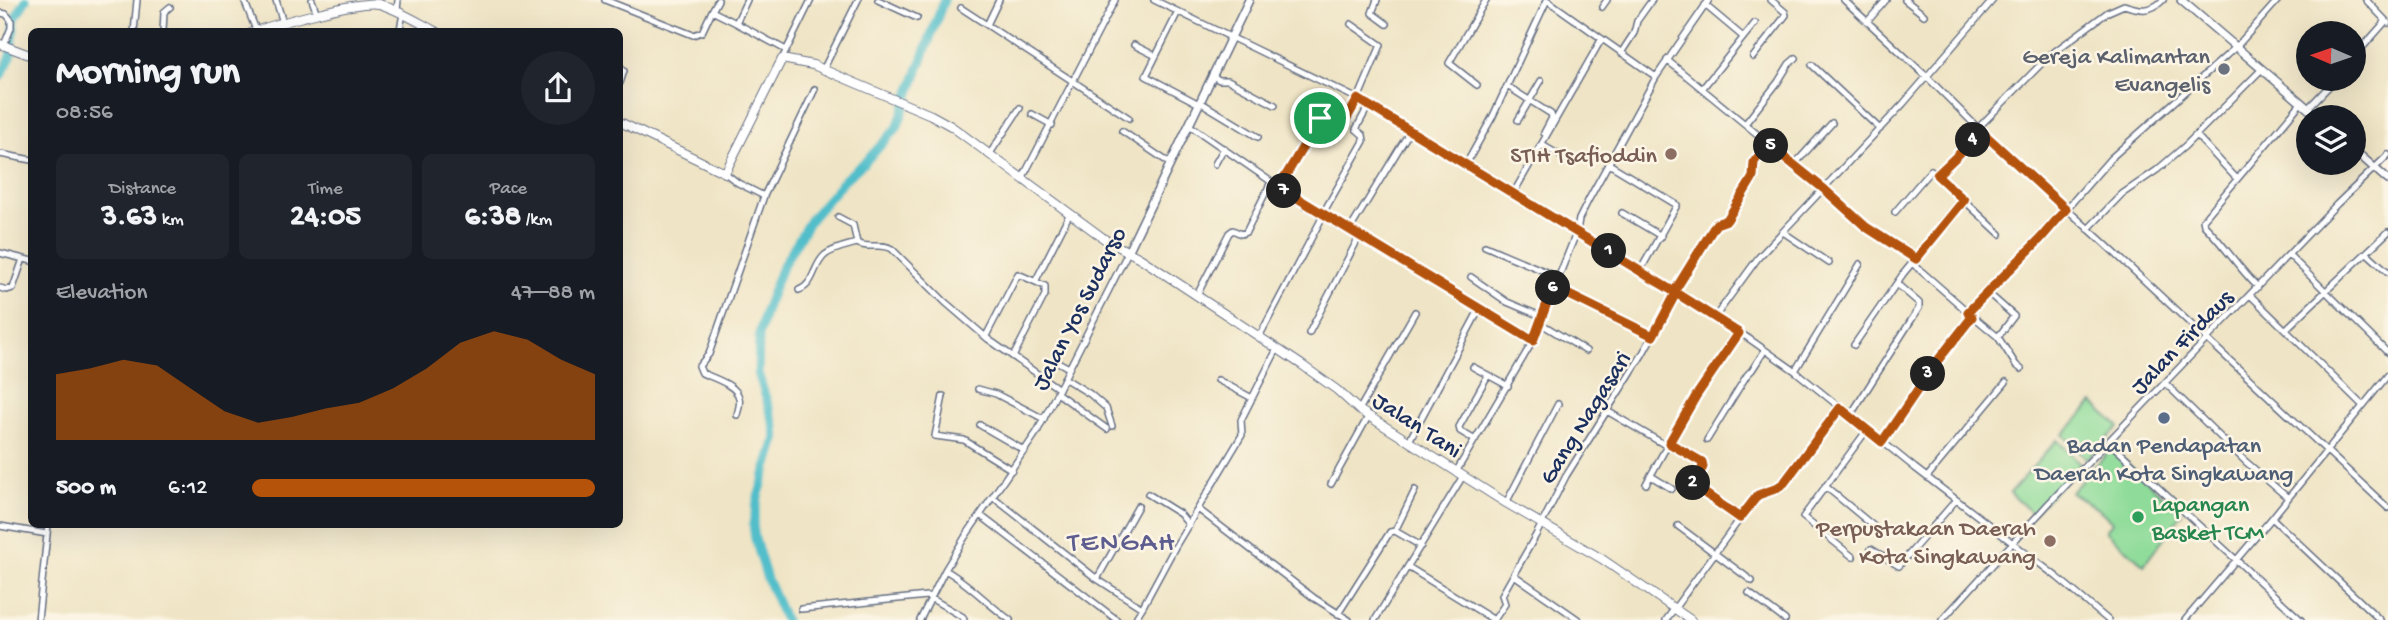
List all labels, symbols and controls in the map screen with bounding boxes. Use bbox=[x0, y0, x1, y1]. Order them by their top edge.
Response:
north arrow bbox=[2296, 21, 2366, 91]
map controls bbox=[2296, 21, 2366, 175]
place label: Gereja Kalimantan Evangelis bbox=[2022, 44, 2211, 101]
button: share bbox=[521, 51, 595, 125]
text: Morning run bbox=[56, 52, 240, 96]
marker: Gereja Kalimantan Evangelis bbox=[2216, 61, 2232, 77]
pin bbox=[1290, 88, 1350, 148]
icon: arrive bbox=[1301, 99, 1339, 137]
text: 08:56 bbox=[56, 100, 113, 127]
button: layers bbox=[2296, 105, 2366, 175]
pin: 4 bbox=[1955, 122, 1990, 158]
pin: 5 bbox=[1754, 128, 1788, 164]
text: 4 bbox=[1968, 128, 1977, 151]
text: 5 bbox=[1766, 134, 1776, 157]
place label: STIH Tsafioddin bbox=[1510, 143, 1658, 172]
marker: STIH Tsafioddin bbox=[1663, 146, 1679, 162]
pin: 7 bbox=[1266, 174, 1302, 208]
text: Distance bbox=[109, 178, 176, 201]
text: Time bbox=[308, 178, 343, 201]
text: Pace bbox=[490, 178, 527, 201]
text: 7 bbox=[1279, 179, 1288, 202]
text: 3.63 bbox=[101, 201, 157, 236]
text: 24:05 bbox=[290, 201, 361, 236]
text: 6:38 bbox=[465, 201, 521, 236]
text: km bbox=[157, 209, 184, 232]
text: /km bbox=[521, 209, 552, 232]
street label: Jalan Yos Sudarso bbox=[1027, 223, 1135, 396]
pin: 1 bbox=[1592, 233, 1626, 268]
text: 1 bbox=[1605, 239, 1612, 262]
pin: 6 bbox=[1536, 270, 1570, 306]
text: 6 bbox=[1548, 276, 1557, 299]
text: Elevation bbox=[56, 280, 147, 307]
text: 47–88 m bbox=[511, 280, 595, 307]
street label: Jalan Firdaus bbox=[2126, 284, 2242, 402]
street label: Gang Nagasari bbox=[1535, 347, 1639, 491]
pin: 3 bbox=[1910, 356, 1946, 392]
text: 3 bbox=[1923, 362, 1932, 385]
street label: Jalan Tani bbox=[1366, 387, 1466, 467]
marker: Badan Pendapatan Daerah Kota Singkawang bbox=[2156, 410, 2172, 426]
place label: Badan Pendapatan Daerah Kota Singkawang bbox=[2033, 433, 2293, 490]
pin: 2 bbox=[1676, 466, 1710, 500]
text: 2 bbox=[1688, 471, 1697, 494]
text: 500 m bbox=[56, 475, 116, 502]
text: 6:12 bbox=[168, 475, 207, 502]
place label: Lapangan Basket TCM bbox=[2151, 492, 2264, 549]
marker: Lapangan Basket TCM bbox=[2130, 509, 2146, 525]
place label: Perpustakaan Daerah Kota Singkawang bbox=[1815, 516, 2036, 573]
district label: TENGAH bbox=[1066, 528, 1176, 561]
marker: Perpustakaan Daerah Kota Singkawang bbox=[2042, 533, 2058, 549]

